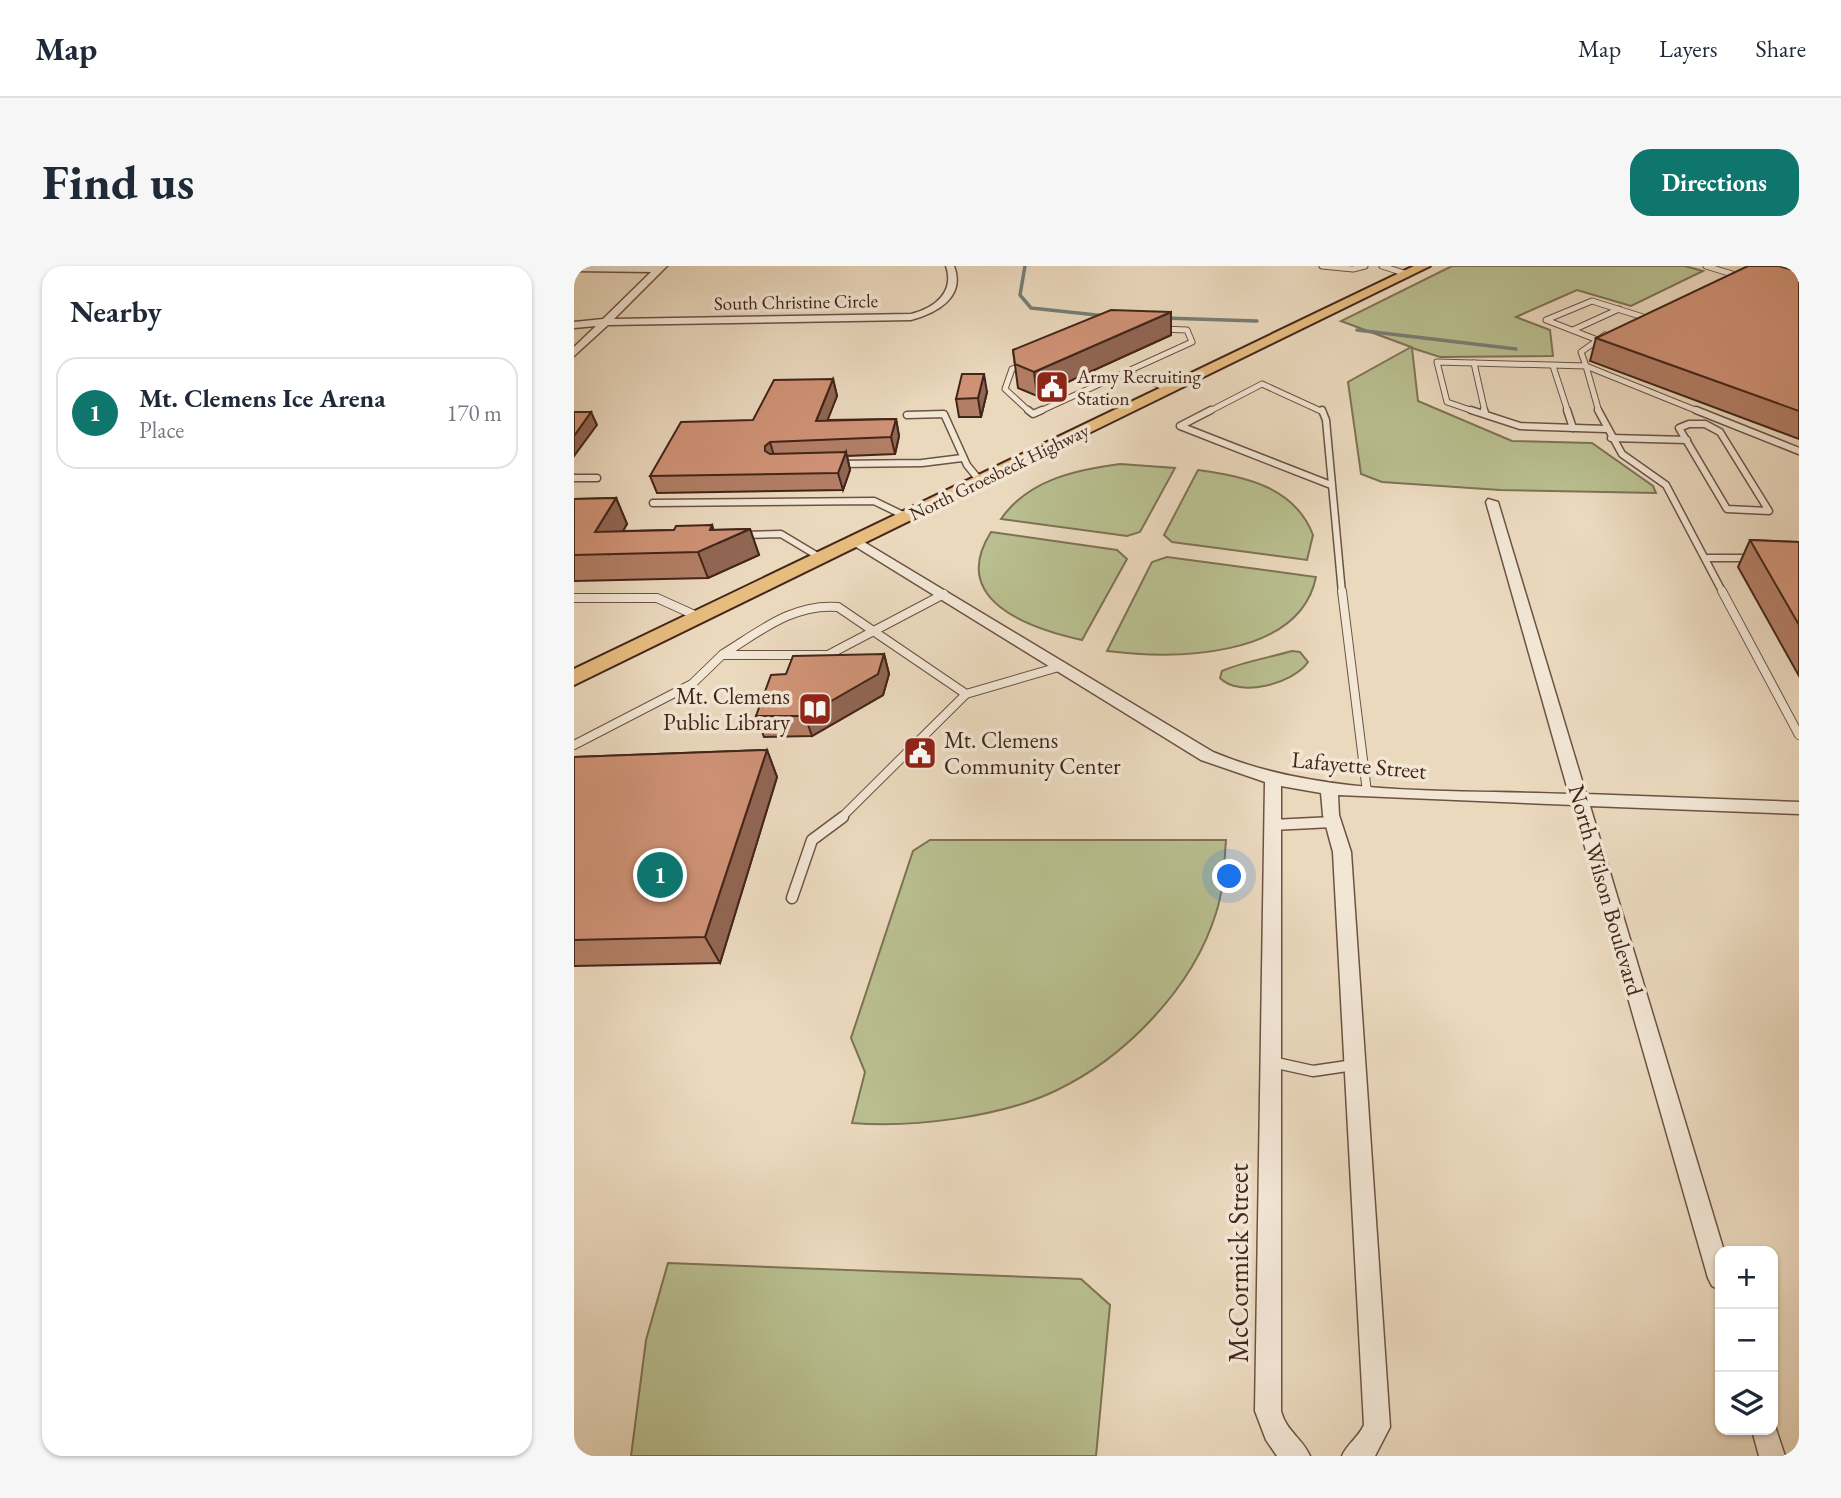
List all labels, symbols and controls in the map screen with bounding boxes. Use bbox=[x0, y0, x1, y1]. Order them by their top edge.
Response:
text: Map bbox=[35, 27, 97, 70]
text: Map bbox=[1578, 33, 1621, 64]
text: Layers bbox=[1659, 33, 1718, 64]
text: Share bbox=[1756, 33, 1806, 64]
button: Directions bbox=[1630, 149, 1799, 216]
text: Find us bbox=[42, 150, 194, 214]
street label: South Christine Circle bbox=[714, 288, 878, 316]
text: Nearby bbox=[70, 292, 162, 331]
place label: Army Recruiting Station bbox=[1076, 364, 1202, 411]
public building icon: Army Recruiting Station bbox=[1033, 368, 1071, 406]
text: Mt. Clemens Ice Arena bbox=[139, 381, 386, 415]
text: 1 bbox=[89, 398, 101, 428]
text: 170 m bbox=[446, 398, 502, 428]
text: Place bbox=[139, 415, 184, 445]
street label: North Groesbeck Highway bbox=[905, 417, 1094, 526]
place label: Mt. Clemens Public Library bbox=[663, 681, 791, 737]
library icon: Mt. Clemens Public Library bbox=[796, 690, 834, 728]
place label: Mt. Clemens Community Center bbox=[944, 725, 1121, 781]
public building icon: Mt. Clemens Community Center bbox=[901, 734, 939, 772]
street label: Lafayette Street bbox=[1290, 744, 1428, 786]
street label: North Wilson Boulevard bbox=[1562, 781, 1651, 999]
pin: 1 bbox=[637, 849, 683, 901]
your location bbox=[1212, 859, 1246, 893]
street label: McCormick Street bbox=[1220, 1163, 1256, 1363]
map controls bbox=[1715, 1246, 1778, 1435]
button: + bbox=[1715, 1246, 1778, 1309]
button: − bbox=[1715, 1309, 1778, 1372]
button: layers bbox=[1715, 1372, 1778, 1435]

